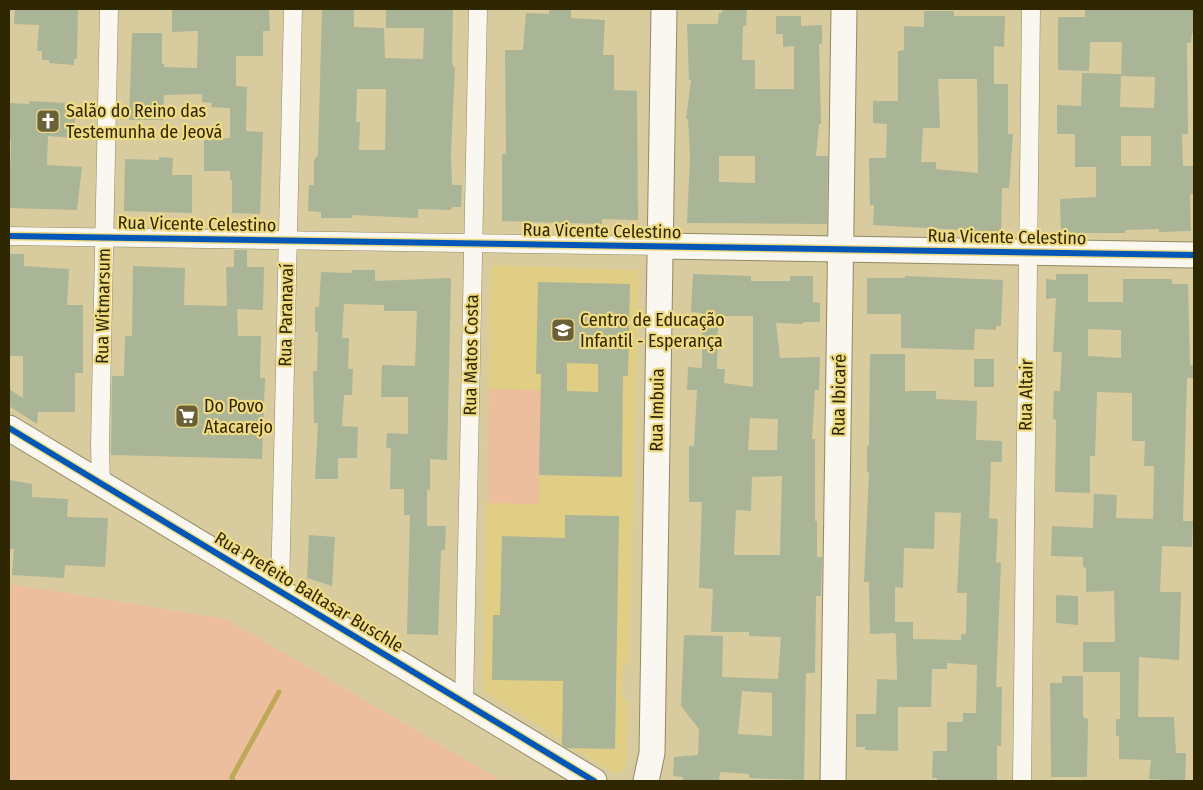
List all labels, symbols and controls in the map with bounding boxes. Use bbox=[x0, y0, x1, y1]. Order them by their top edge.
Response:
place label: Salão do Reino das Testemunha de Jeová bbox=[66, 100, 222, 143]
church icon: Salão do Reino das Testemunha de Jeová bbox=[35, 108, 61, 134]
street label: Rua Vicente Celestino bbox=[117, 212, 277, 236]
street label: Rua Vicente Celestino bbox=[522, 219, 682, 243]
street label: Rua Vicente Celestino bbox=[927, 225, 1087, 249]
street label: Rua Witmarsum bbox=[91, 248, 115, 364]
street label: Rua Paranavaí bbox=[274, 263, 298, 367]
street label: Rua Matos Costa bbox=[459, 294, 483, 416]
place label: Centro de Educação Infantil - Esperança bbox=[580, 309, 725, 352]
school or university icon: Centro de Educação Infantil - Esperança bbox=[550, 317, 576, 343]
street label: Rua Ibicaré bbox=[827, 354, 851, 436]
street label: Rua Altair bbox=[1014, 358, 1038, 431]
street label: Rua Imbuia bbox=[645, 368, 669, 452]
place label: Do Povo Atacarejo bbox=[204, 395, 273, 438]
supermarket icon: Do Povo Atacarejo bbox=[174, 403, 200, 429]
street label: Rua Prefeito Baltasar Buschle bbox=[211, 527, 407, 657]

